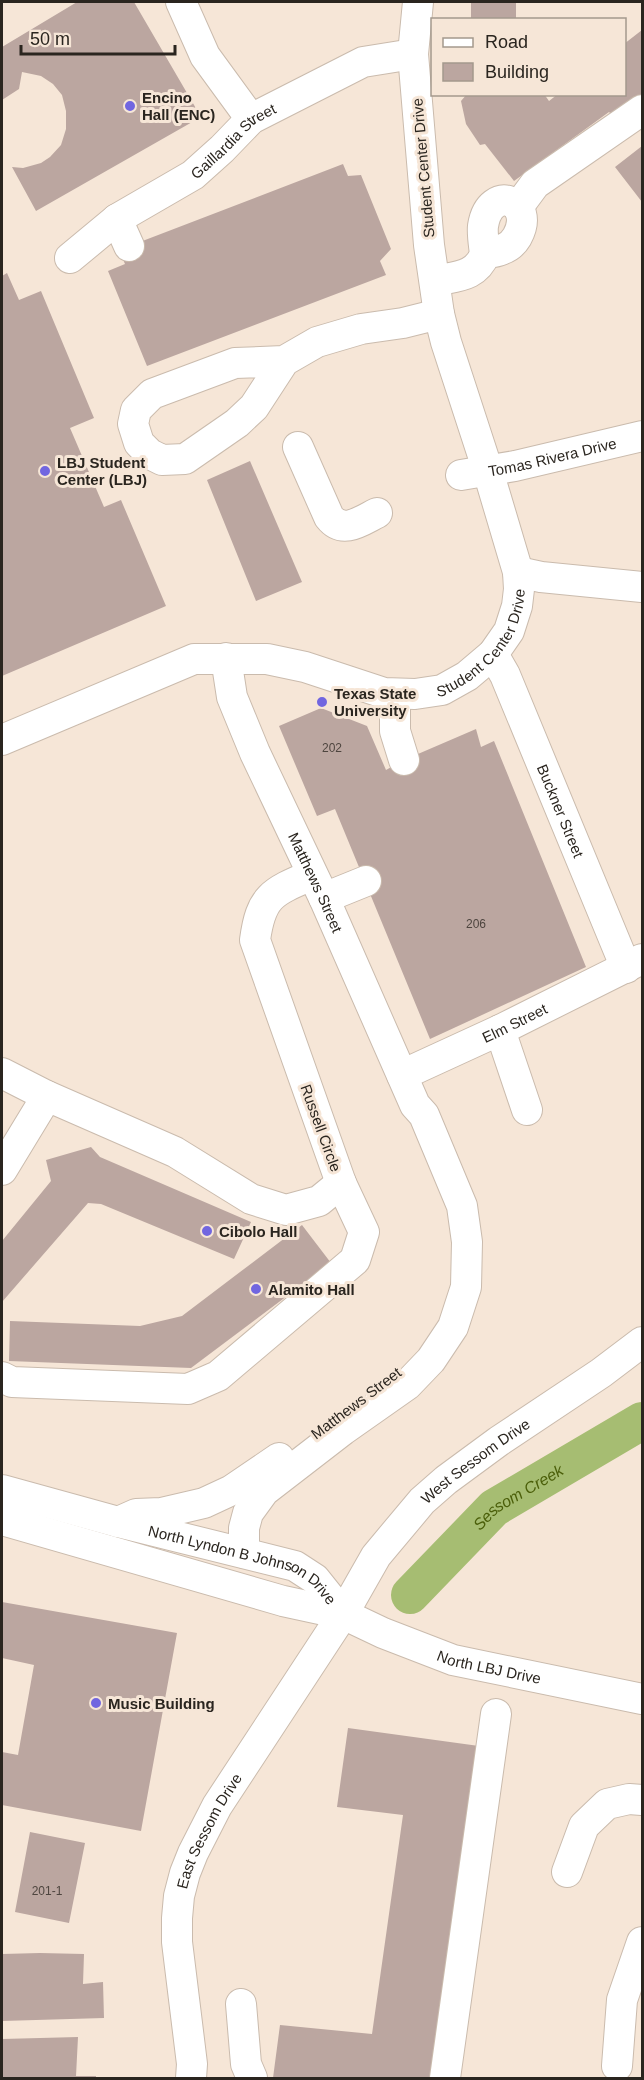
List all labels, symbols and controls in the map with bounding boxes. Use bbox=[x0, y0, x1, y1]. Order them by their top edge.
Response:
scale bar bbox=[21, 18, 176, 56]
legend bbox=[431, 18, 626, 96]
text: 50 m bbox=[30, 29, 70, 49]
text: Road bbox=[485, 32, 528, 52]
text: Building bbox=[485, 62, 549, 82]
place label: Encino Hall (ENC) bbox=[142, 89, 215, 123]
street label: Student Center Drive bbox=[408, 97, 438, 239]
marker: Encino Hall (ENC) bbox=[123, 99, 137, 113]
street label: Gaillardia Street bbox=[187, 99, 279, 182]
street label: Tomas Rivera Drive bbox=[487, 434, 618, 479]
place label: LBJ Student Center (LBJ) bbox=[57, 454, 147, 488]
marker: LBJ Student Center (LBJ) bbox=[38, 464, 52, 478]
street label: Student Center Drive bbox=[435, 588, 527, 699]
place label: Texas State University bbox=[334, 685, 416, 719]
marker: Texas State University bbox=[315, 695, 329, 709]
house number: 202 bbox=[322, 741, 342, 755]
street label: Buckner Street bbox=[534, 762, 588, 861]
street label: Matthews Street bbox=[285, 830, 347, 936]
house number: 206 bbox=[466, 917, 486, 931]
street label: Elm Street bbox=[479, 999, 550, 1046]
street label: Russell Circle bbox=[297, 1082, 345, 1174]
place label: Cibolo Hall bbox=[219, 1223, 297, 1240]
marker: Cibolo Hall bbox=[200, 1224, 214, 1238]
place label: Alamito Hall bbox=[268, 1281, 355, 1298]
marker: Alamito Hall bbox=[249, 1282, 263, 1296]
street label: Matthews Street bbox=[308, 1363, 405, 1442]
street label: West Sessom Drive bbox=[417, 1415, 533, 1507]
water label: Sessom Creek bbox=[470, 1460, 567, 1533]
street label: North Lyndon B Johnson Drive bbox=[147, 1521, 340, 1607]
street label: North LBJ Drive bbox=[435, 1646, 543, 1686]
place label: Music Building bbox=[108, 1695, 215, 1712]
marker: Music Building bbox=[89, 1696, 103, 1710]
street label: East Sessom Drive bbox=[173, 1770, 245, 1890]
house number: 201-1 bbox=[32, 1884, 63, 1898]

